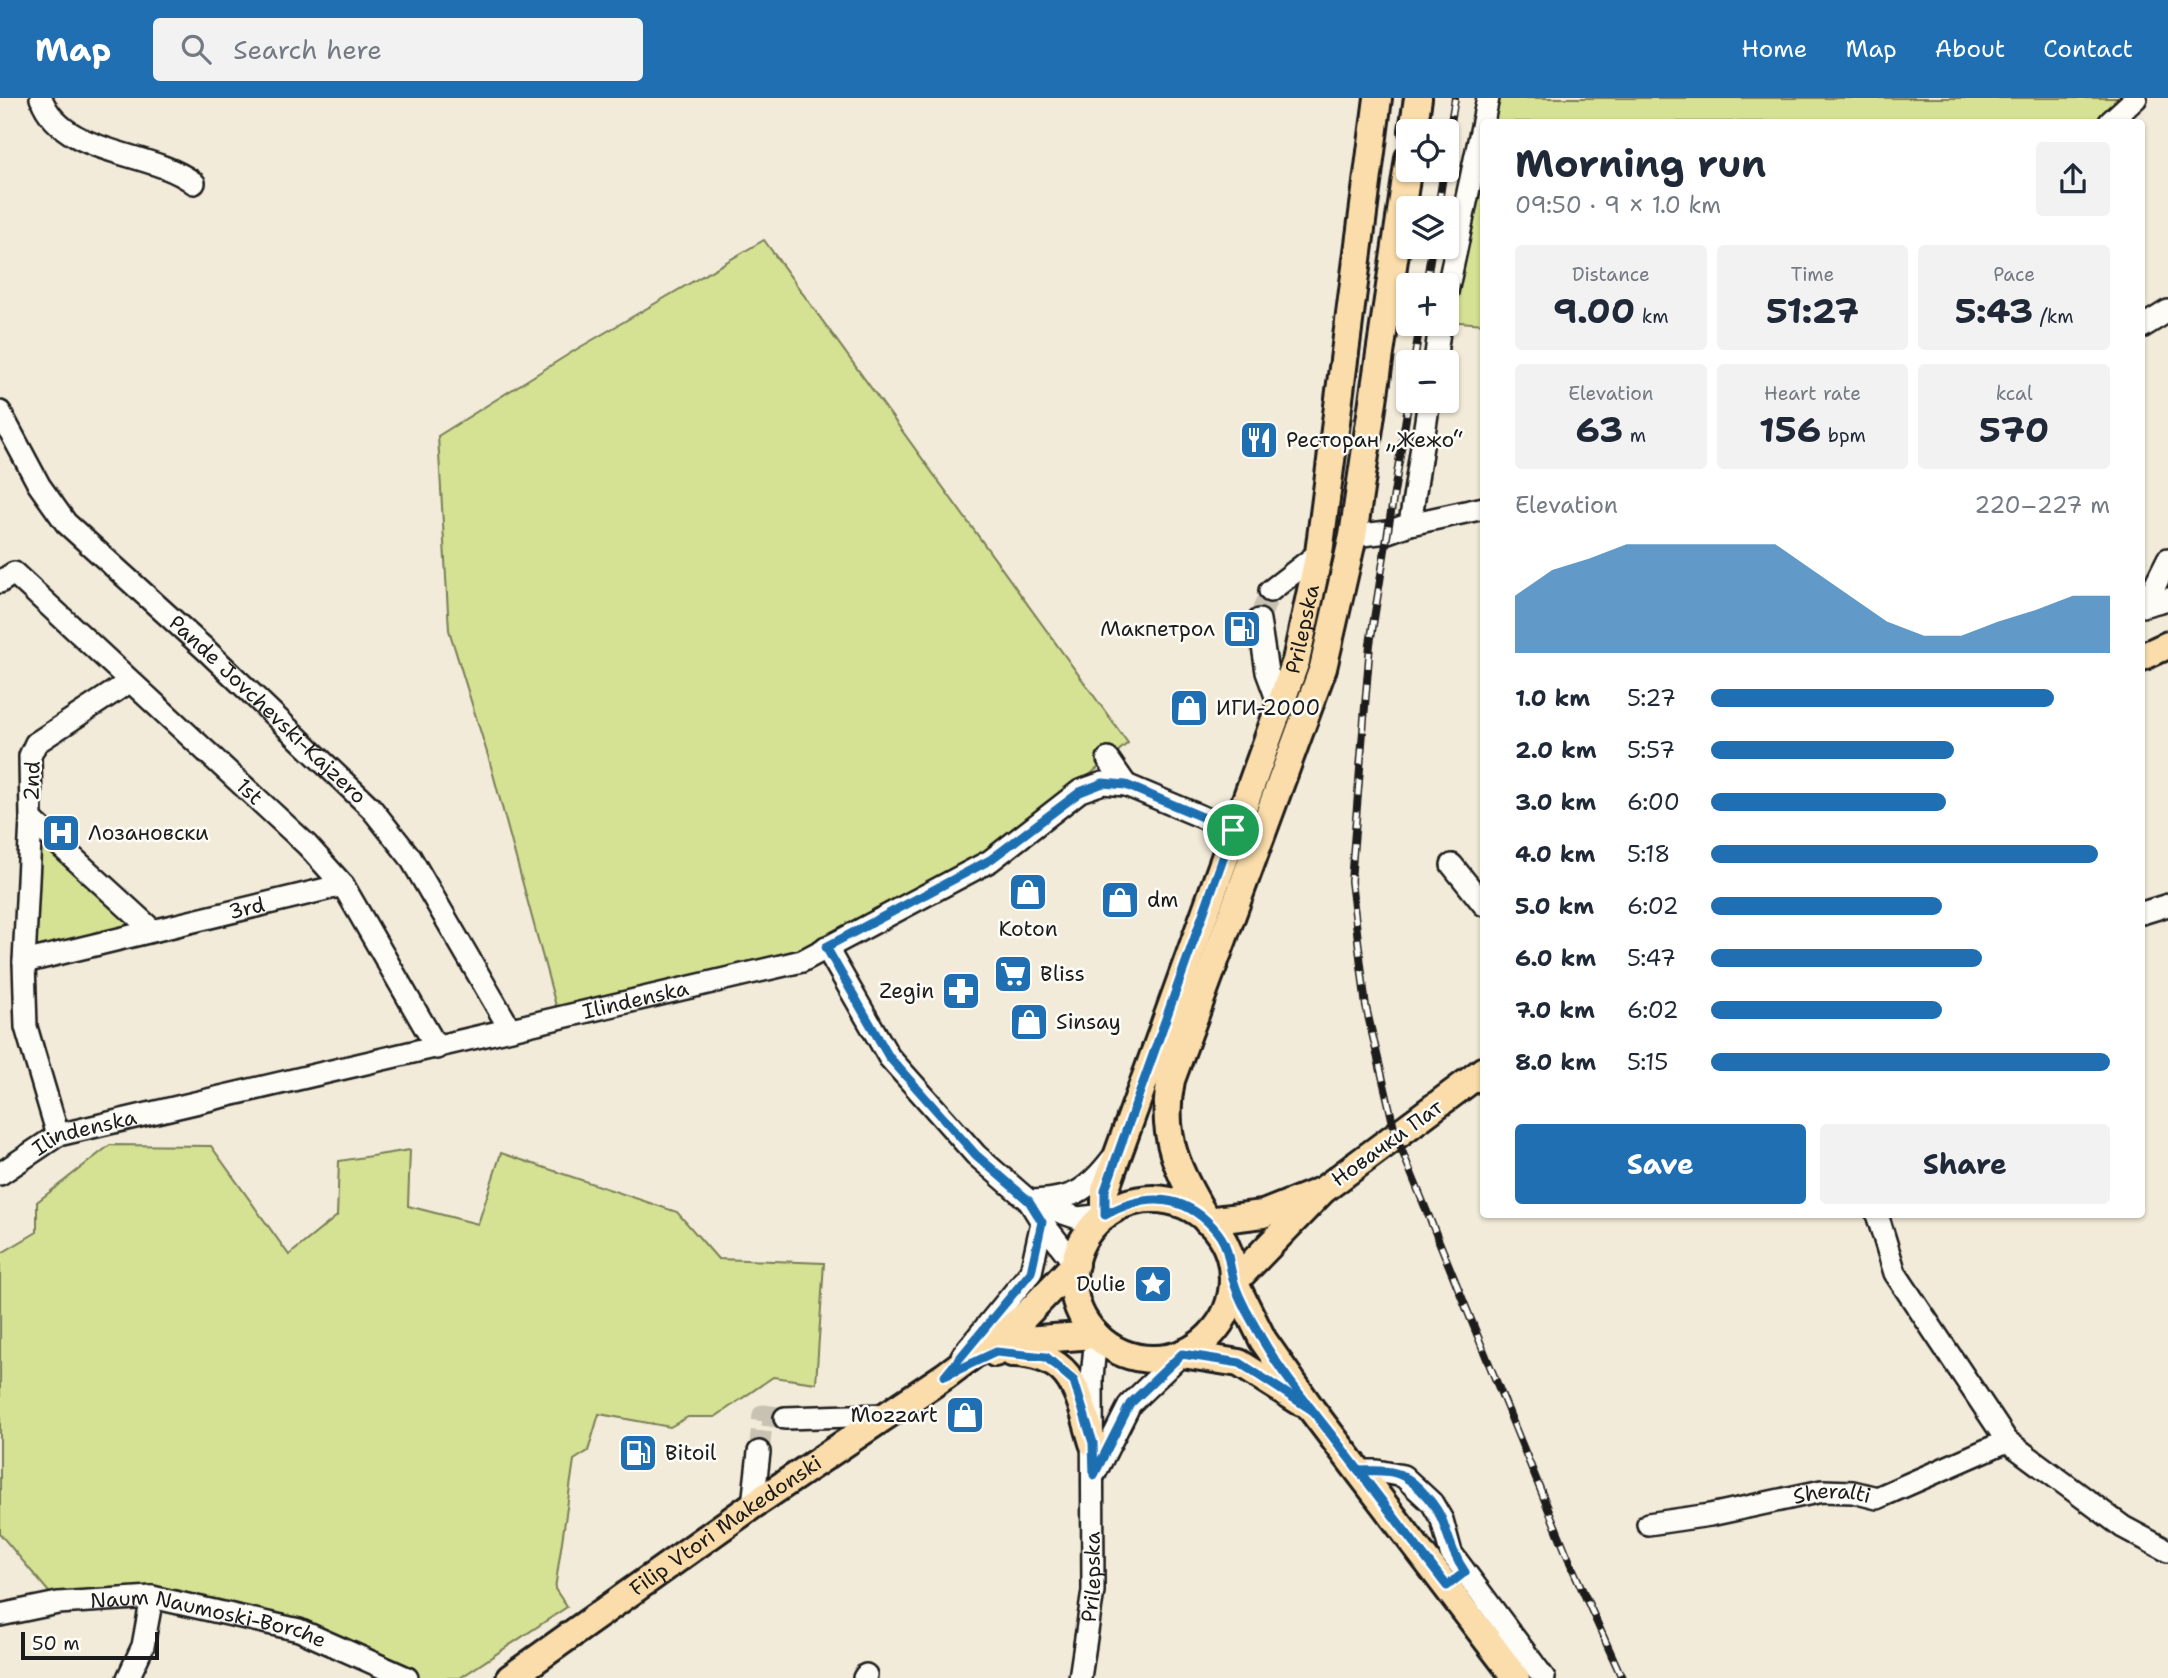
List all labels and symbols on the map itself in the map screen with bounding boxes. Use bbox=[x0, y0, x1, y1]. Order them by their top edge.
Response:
restaurant icon: Ресторан „Жежо“ bbox=[1238, 419, 1280, 461]
place label: Ресторан „Жежо“ bbox=[1286, 426, 1463, 454]
street label: Prilepska bbox=[1278, 582, 1326, 678]
fuel station icon: Макпетрол bbox=[1221, 608, 1263, 650]
street label: Pande Jovchevski-Kajzero bbox=[163, 609, 372, 810]
place label: Макпетрол bbox=[1100, 615, 1215, 643]
shop icon: ИГИ-2000 bbox=[1168, 687, 1210, 729]
place label: ИГИ-2000 bbox=[1216, 694, 1320, 722]
street label: 2nd bbox=[17, 760, 47, 802]
street label: 1st bbox=[230, 772, 269, 811]
pin bbox=[1203, 800, 1263, 860]
hospital icon: Лозановски bbox=[40, 812, 82, 854]
place label: Лозановски bbox=[88, 819, 209, 847]
shop icon: Koton bbox=[1007, 871, 1049, 913]
shop icon: dm bbox=[1099, 879, 1141, 921]
place label: dm bbox=[1147, 886, 1178, 914]
street label: 3rd bbox=[226, 890, 268, 926]
place label: Koton bbox=[998, 915, 1058, 943]
supermarket icon: Bliss bbox=[992, 953, 1034, 995]
place label: Bliss bbox=[1040, 960, 1085, 988]
pharmacy icon: Zegin bbox=[940, 970, 982, 1012]
street label: Ilindenska bbox=[580, 974, 691, 1026]
place label: Zegin bbox=[879, 977, 934, 1005]
shop icon: Sinsay bbox=[1008, 1001, 1050, 1043]
place label: Sinsay bbox=[1056, 1008, 1121, 1036]
street label: Новачки Пат bbox=[1326, 1093, 1449, 1193]
street label: Ilindenska bbox=[27, 1103, 139, 1162]
place icon: Dulie bbox=[1132, 1263, 1174, 1305]
place label: Dulie bbox=[1076, 1270, 1126, 1298]
shop icon: Mozzart bbox=[944, 1394, 986, 1436]
place label: Mozzart bbox=[851, 1401, 938, 1429]
fuel station icon: Bitoil bbox=[617, 1432, 659, 1474]
place label: Bitoil bbox=[665, 1439, 717, 1467]
street label: Filip Vtori Makedonski bbox=[624, 1449, 827, 1602]
street label: Sheralti bbox=[1790, 1477, 1874, 1511]
street label: Prilepska bbox=[1075, 1531, 1107, 1624]
street label: Naum Naumoski-Borche bbox=[89, 1583, 331, 1654]
scale bar bbox=[21, 1629, 159, 1661]

